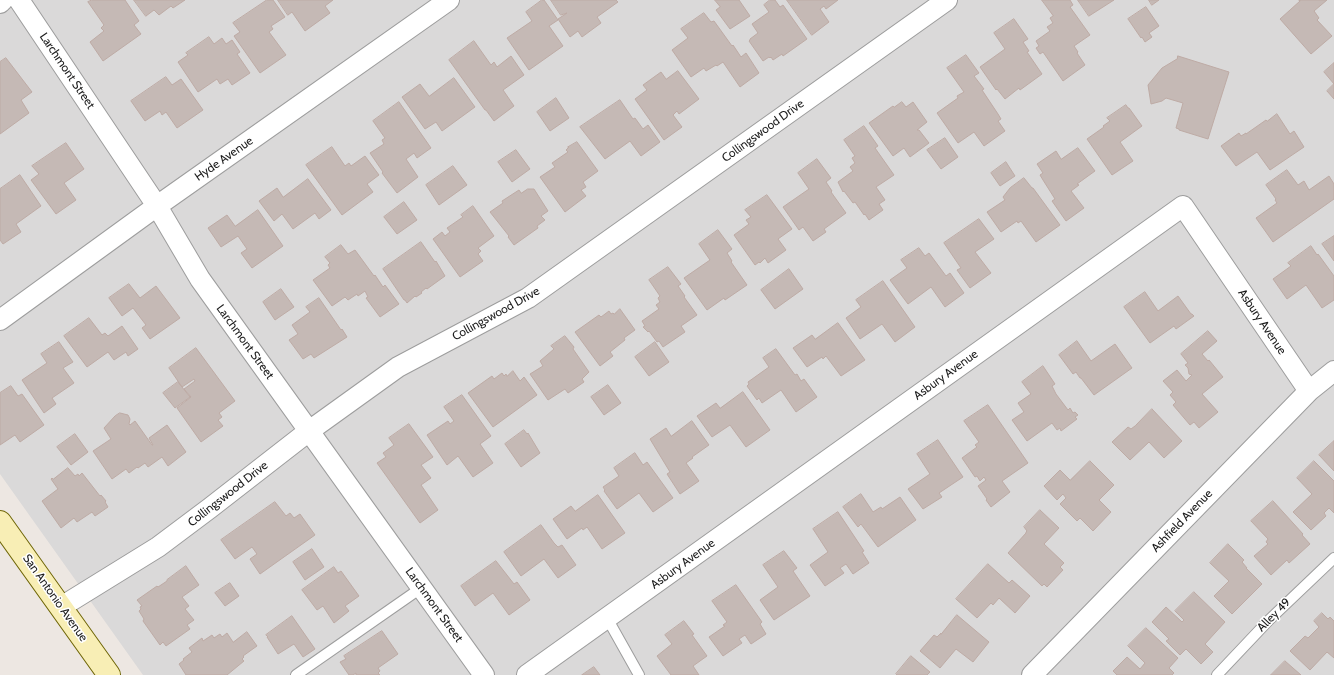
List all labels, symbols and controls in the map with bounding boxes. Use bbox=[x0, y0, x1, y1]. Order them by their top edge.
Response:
street label: Larchmont Street bbox=[36, 30, 98, 112]
street label: Collingswood Drive bbox=[719, 96, 807, 166]
street label: Hyde Avenue bbox=[192, 134, 256, 184]
street label: Collingswood Drive bbox=[450, 284, 542, 344]
street label: Asbury Avenue bbox=[1235, 287, 1289, 357]
street label: Larchmont Street bbox=[213, 302, 277, 382]
street label: Asbury Avenue bbox=[911, 347, 981, 403]
street label: Collingswood Drive bbox=[185, 458, 271, 530]
street label: Ashfield Avenue bbox=[1148, 487, 1216, 555]
street label: Asbury Avenue bbox=[648, 536, 718, 592]
street label: San Antonio Avenue bbox=[19, 552, 91, 644]
street label: Larchmont Street bbox=[402, 565, 466, 645]
street label: Alley 49 bbox=[1254, 595, 1294, 635]

